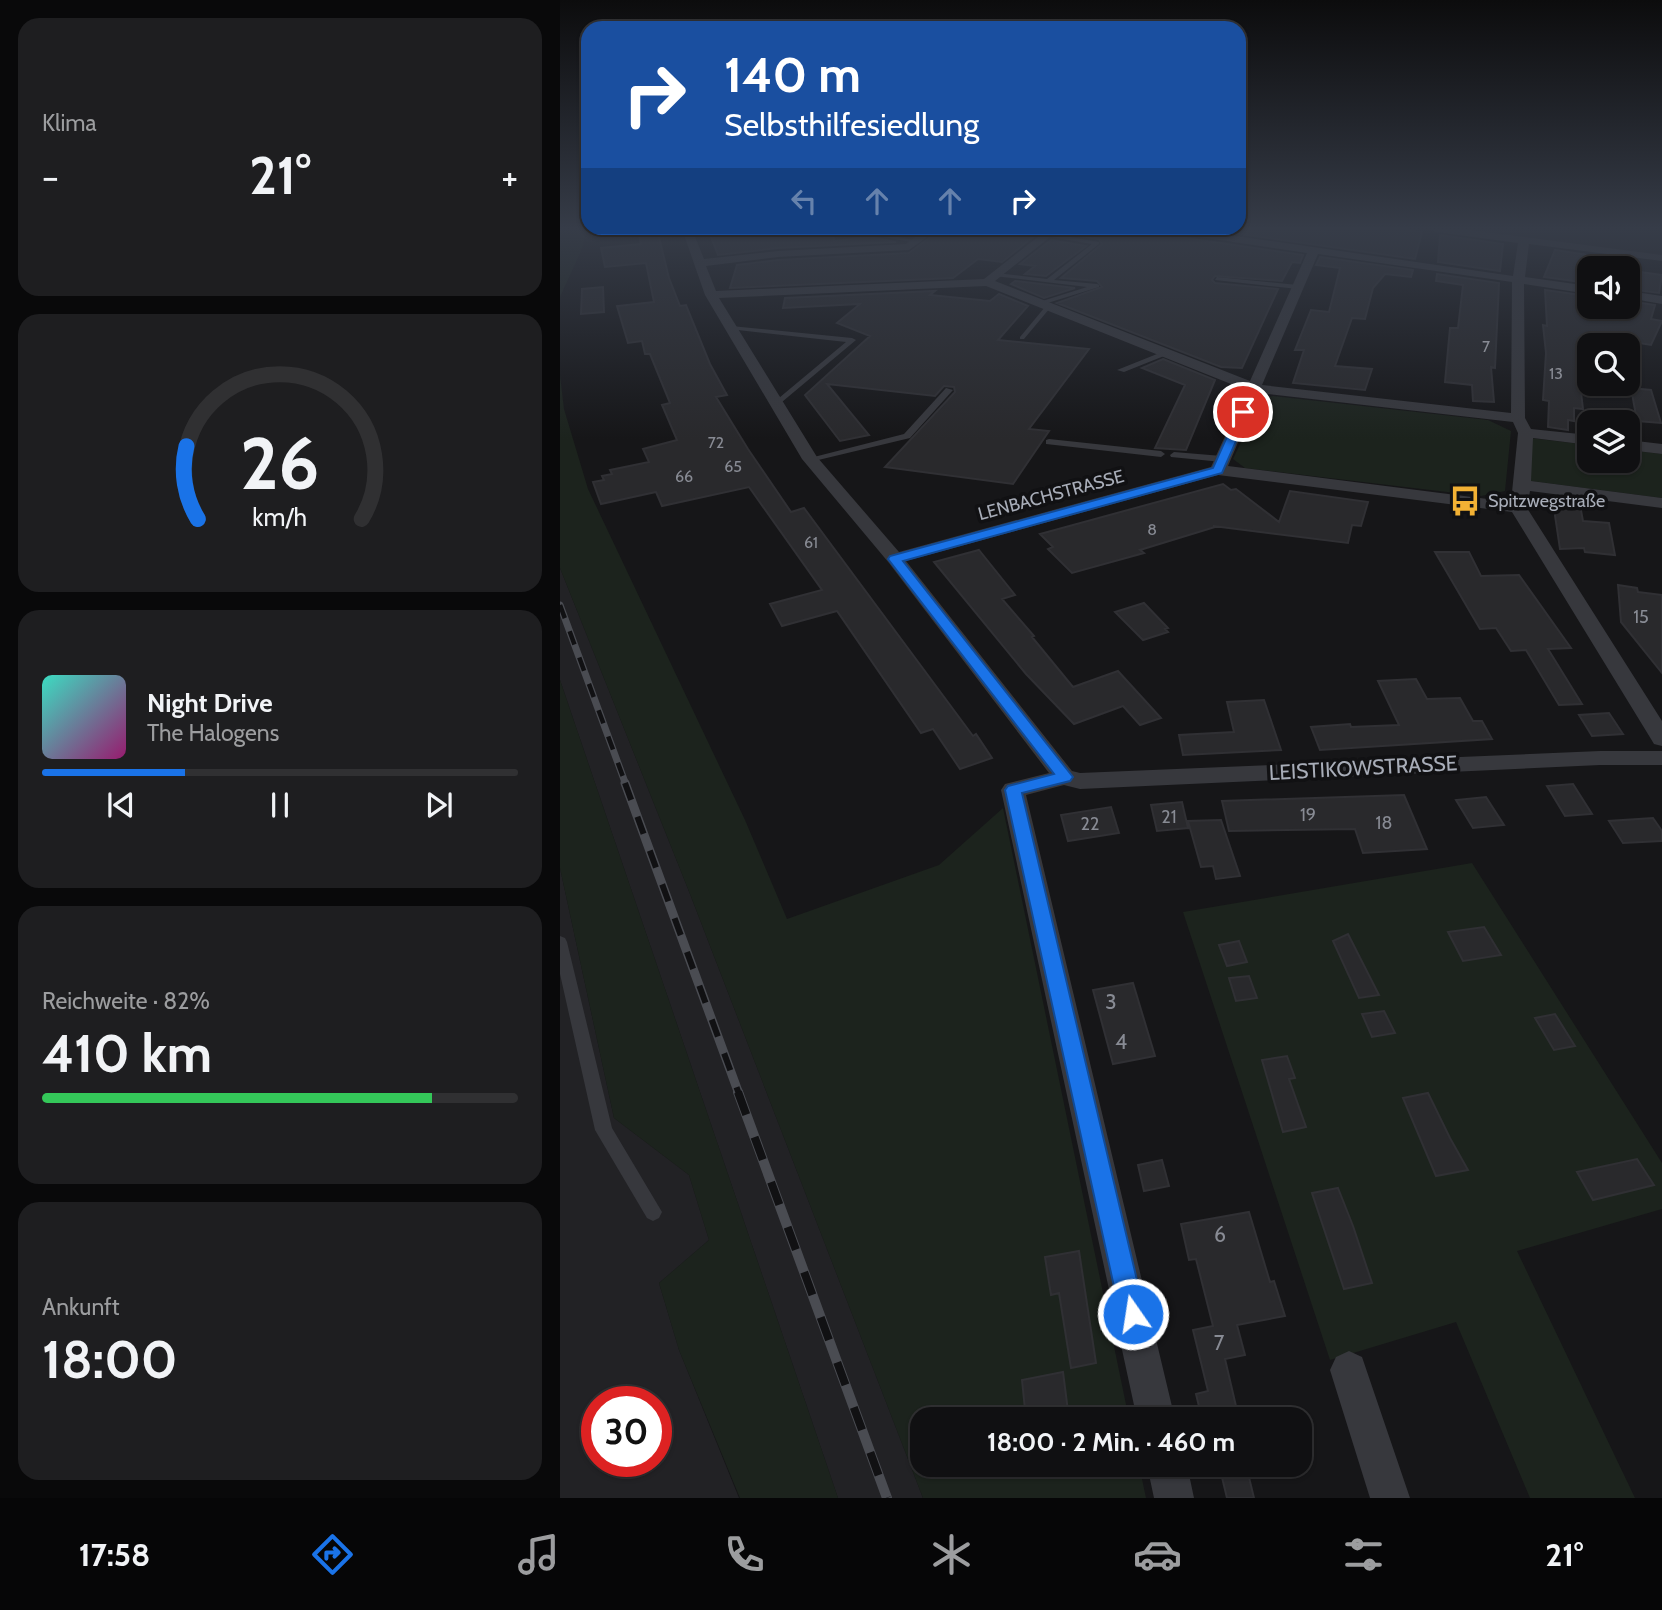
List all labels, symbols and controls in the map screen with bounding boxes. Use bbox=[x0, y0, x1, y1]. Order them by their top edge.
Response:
text: 140 m bbox=[724, 45, 861, 104]
icon: right bbox=[609, 49, 700, 140]
text: Selbsthilfesiedlung bbox=[724, 105, 979, 144]
text: Klima bbox=[42, 109, 97, 137]
text: 21° bbox=[249, 144, 311, 207]
text: − bbox=[42, 153, 59, 200]
text: + bbox=[501, 153, 518, 200]
icon: left bbox=[785, 182, 823, 220]
icon: ahead bbox=[858, 182, 896, 220]
icon: ahead bbox=[931, 182, 969, 220]
icon: right bbox=[1004, 182, 1042, 220]
map controls bbox=[1577, 256, 1640, 473]
button: sound bbox=[1577, 256, 1640, 319]
button: search bbox=[1577, 333, 1640, 396]
house number: 7 bbox=[1482, 337, 1490, 356]
house number: 13 bbox=[1549, 364, 1563, 383]
pin bbox=[1213, 382, 1273, 442]
icon: arrive bbox=[1224, 393, 1262, 431]
button: layers bbox=[1577, 410, 1640, 473]
text: 26 bbox=[240, 419, 320, 507]
house number: 72 bbox=[708, 433, 724, 452]
house number: 65 bbox=[724, 457, 742, 476]
street label: LENBACHSTRASSE bbox=[976, 465, 1126, 525]
house number: 66 bbox=[675, 467, 693, 486]
bus stop icon: Spitzwegstraße bbox=[1448, 484, 1482, 518]
place label: Spitzwegstraße bbox=[1488, 490, 1605, 512]
text: km/h bbox=[253, 502, 307, 532]
house number: 8 bbox=[1147, 520, 1157, 539]
house number: 61 bbox=[804, 533, 818, 552]
house number: 15 bbox=[1633, 606, 1649, 628]
text: Night Drive bbox=[147, 687, 273, 719]
text: The Halogens bbox=[147, 719, 279, 747]
street label: LEISTIKOWSTRASSE bbox=[1268, 750, 1458, 785]
icon: previous bbox=[102, 786, 140, 824]
icon: pause bbox=[261, 786, 299, 824]
icon: next bbox=[420, 786, 458, 824]
house number: 19 bbox=[1300, 804, 1316, 826]
house number: 21 bbox=[1161, 806, 1177, 828]
house number: 18 bbox=[1376, 812, 1392, 834]
house number: 22 bbox=[1081, 813, 1099, 835]
text: Reichweite · 82% bbox=[42, 987, 210, 1015]
house number: 3 bbox=[1105, 989, 1117, 1014]
text: 410 km bbox=[42, 1022, 212, 1085]
house number: 4 bbox=[1115, 1029, 1127, 1054]
house number: 6 bbox=[1214, 1222, 1226, 1247]
position arrow bbox=[1096, 1277, 1170, 1351]
text: Ankunft bbox=[42, 1293, 120, 1321]
text: 18:00 bbox=[42, 1328, 178, 1391]
house number: 7 bbox=[1214, 1330, 1225, 1355]
speed limit sign: 30 bbox=[581, 1386, 672, 1477]
text: 18:00 · 2 Min. · 460 m bbox=[987, 1426, 1235, 1458]
icon: directions bbox=[308, 1530, 357, 1579]
icon: music bbox=[514, 1530, 563, 1579]
icon: phone bbox=[720, 1530, 769, 1579]
icon: climate bbox=[927, 1530, 976, 1579]
icon: car bbox=[1133, 1530, 1182, 1579]
icon: filters bbox=[1339, 1530, 1388, 1579]
text: 17:58 bbox=[79, 1535, 150, 1574]
text: 21° bbox=[1545, 1535, 1583, 1574]

